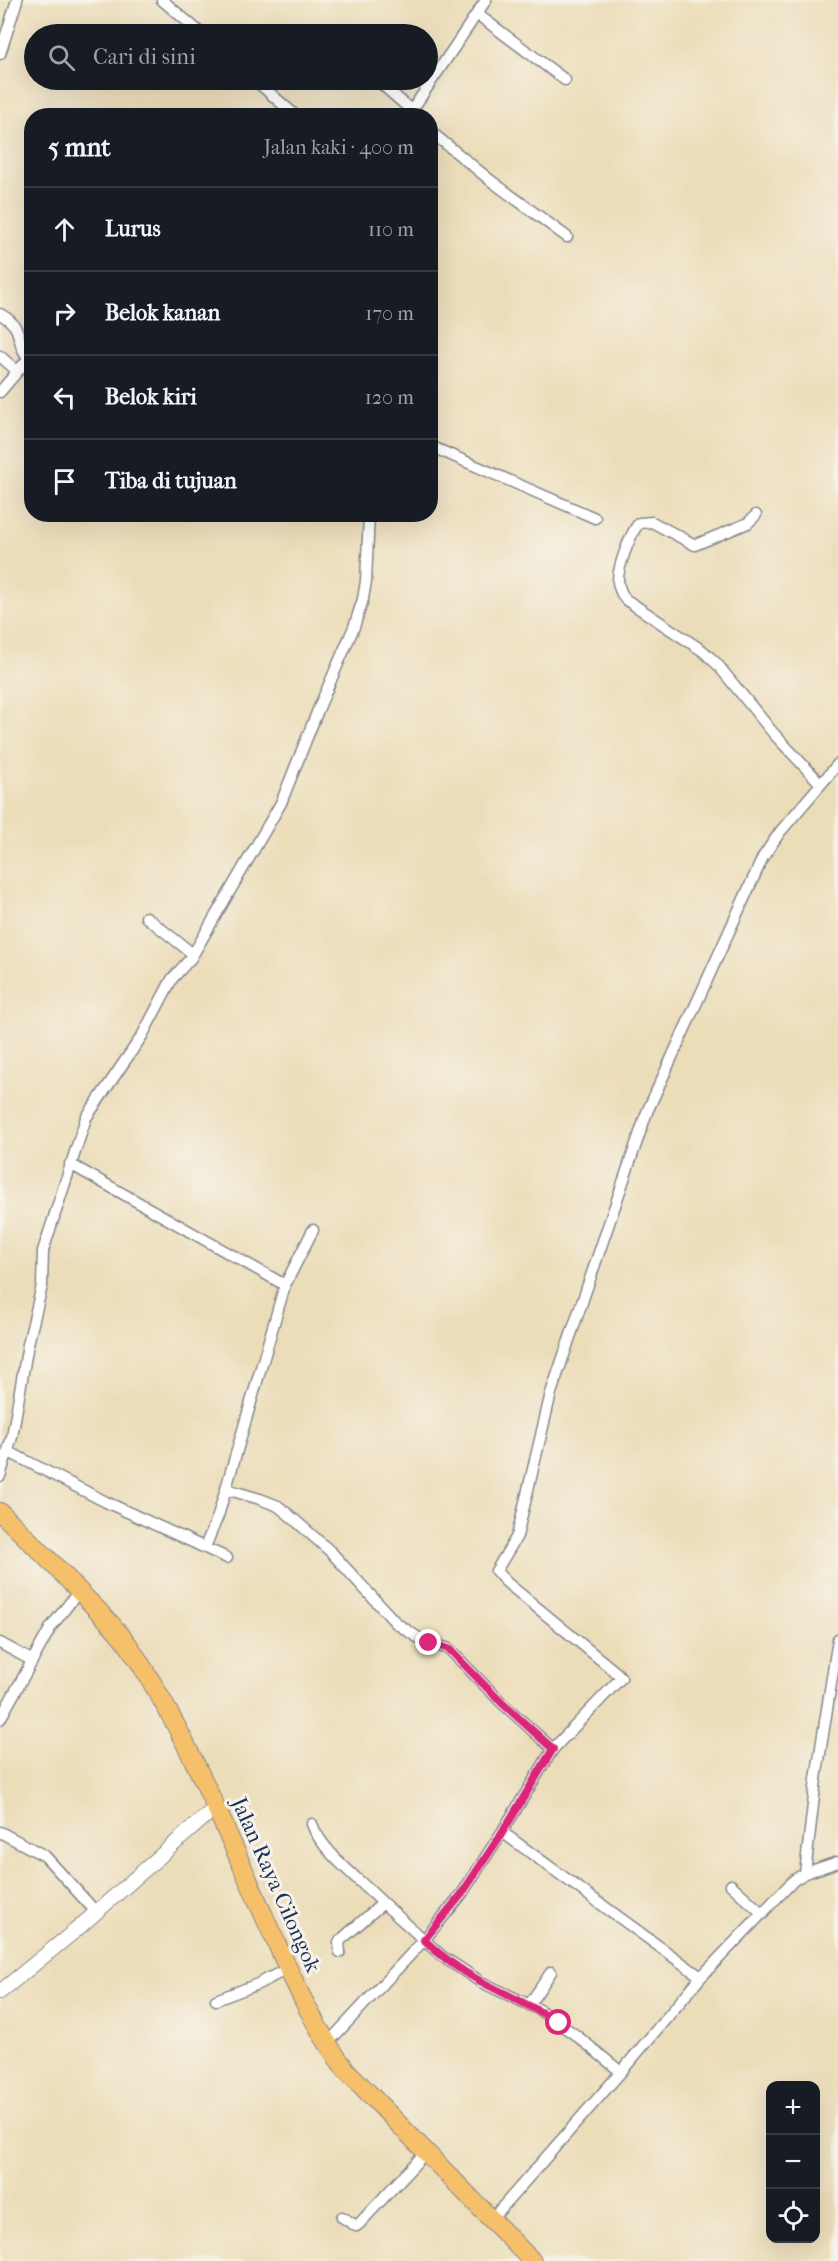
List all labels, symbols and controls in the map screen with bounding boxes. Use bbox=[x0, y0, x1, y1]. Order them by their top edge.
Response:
search box bbox=[24, 24, 438, 90]
icon: search bbox=[45, 41, 78, 74]
text: Cari di sini bbox=[93, 44, 196, 70]
text: 5 mnt bbox=[48, 132, 111, 163]
text: Jalan kaki · 400 m bbox=[264, 136, 414, 159]
icon: ahead bbox=[48, 213, 81, 246]
text: Lurus bbox=[105, 216, 161, 242]
text: 110 m bbox=[368, 218, 414, 241]
icon: right bbox=[48, 297, 81, 330]
text: Belok kanan bbox=[105, 300, 220, 326]
text: 170 m bbox=[365, 302, 414, 325]
icon: left bbox=[48, 381, 81, 414]
text: Belok kiri bbox=[105, 384, 197, 410]
text: 120 m bbox=[365, 386, 414, 409]
icon: arrive bbox=[48, 465, 81, 498]
text: Tiba di tujuan bbox=[105, 468, 237, 494]
route end bbox=[415, 1629, 441, 1655]
street label: Jalan Raya Cilongok bbox=[225, 1792, 327, 1977]
route start bbox=[545, 2009, 571, 2035]
map controls bbox=[766, 2081, 820, 2243]
button: + bbox=[766, 2081, 820, 2135]
button: − bbox=[766, 2135, 820, 2189]
button: locate bbox=[766, 2189, 820, 2243]

